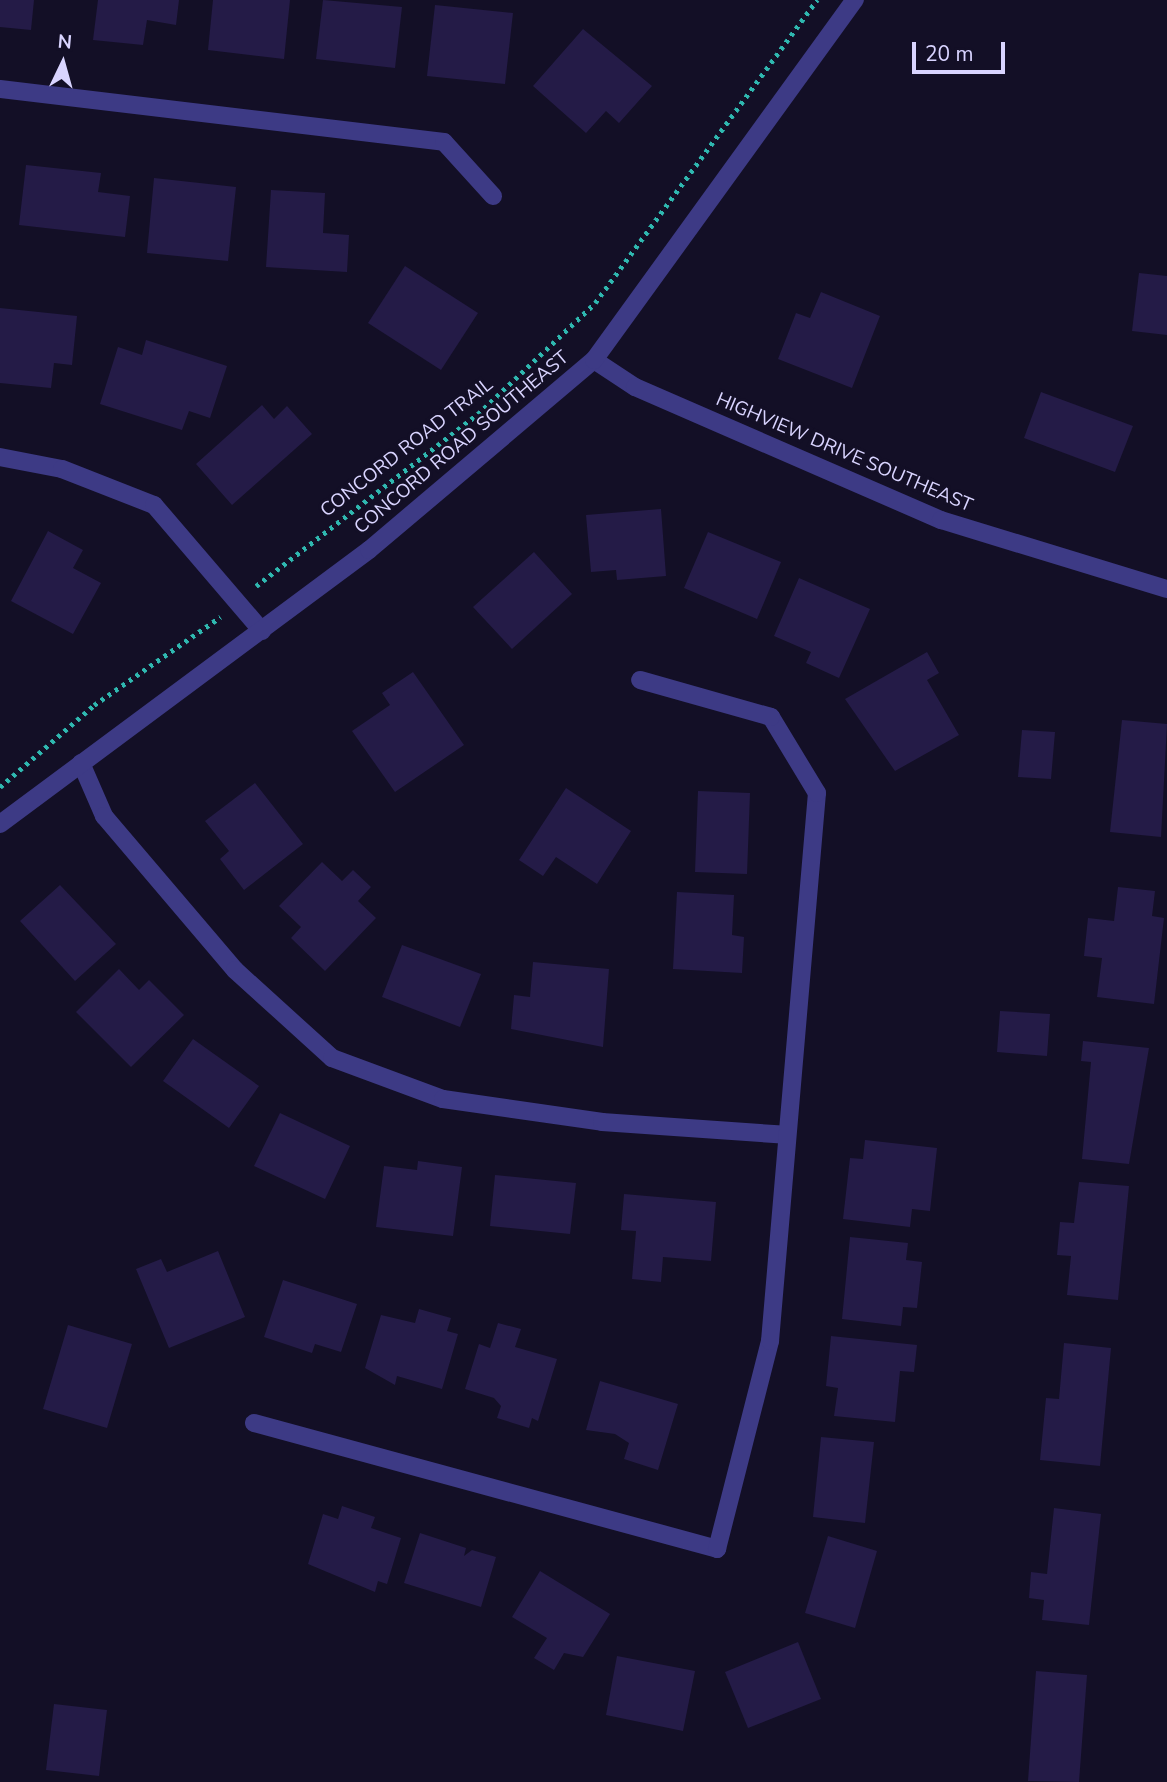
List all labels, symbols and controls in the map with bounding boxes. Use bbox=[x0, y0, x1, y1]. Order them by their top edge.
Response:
north arrow bbox=[28, 28, 98, 98]
scale bar bbox=[915, 28, 1008, 72]
text: N bbox=[57, 29, 73, 56]
text: 20 m bbox=[925, 40, 974, 68]
street label: CONCORD ROAD SOUTHEAST bbox=[350, 347, 574, 539]
street label: CONCORD ROAD TRAIL bbox=[316, 374, 498, 522]
street label: HIGHVIEW DRIVE SOUTHEAST bbox=[712, 389, 976, 517]

